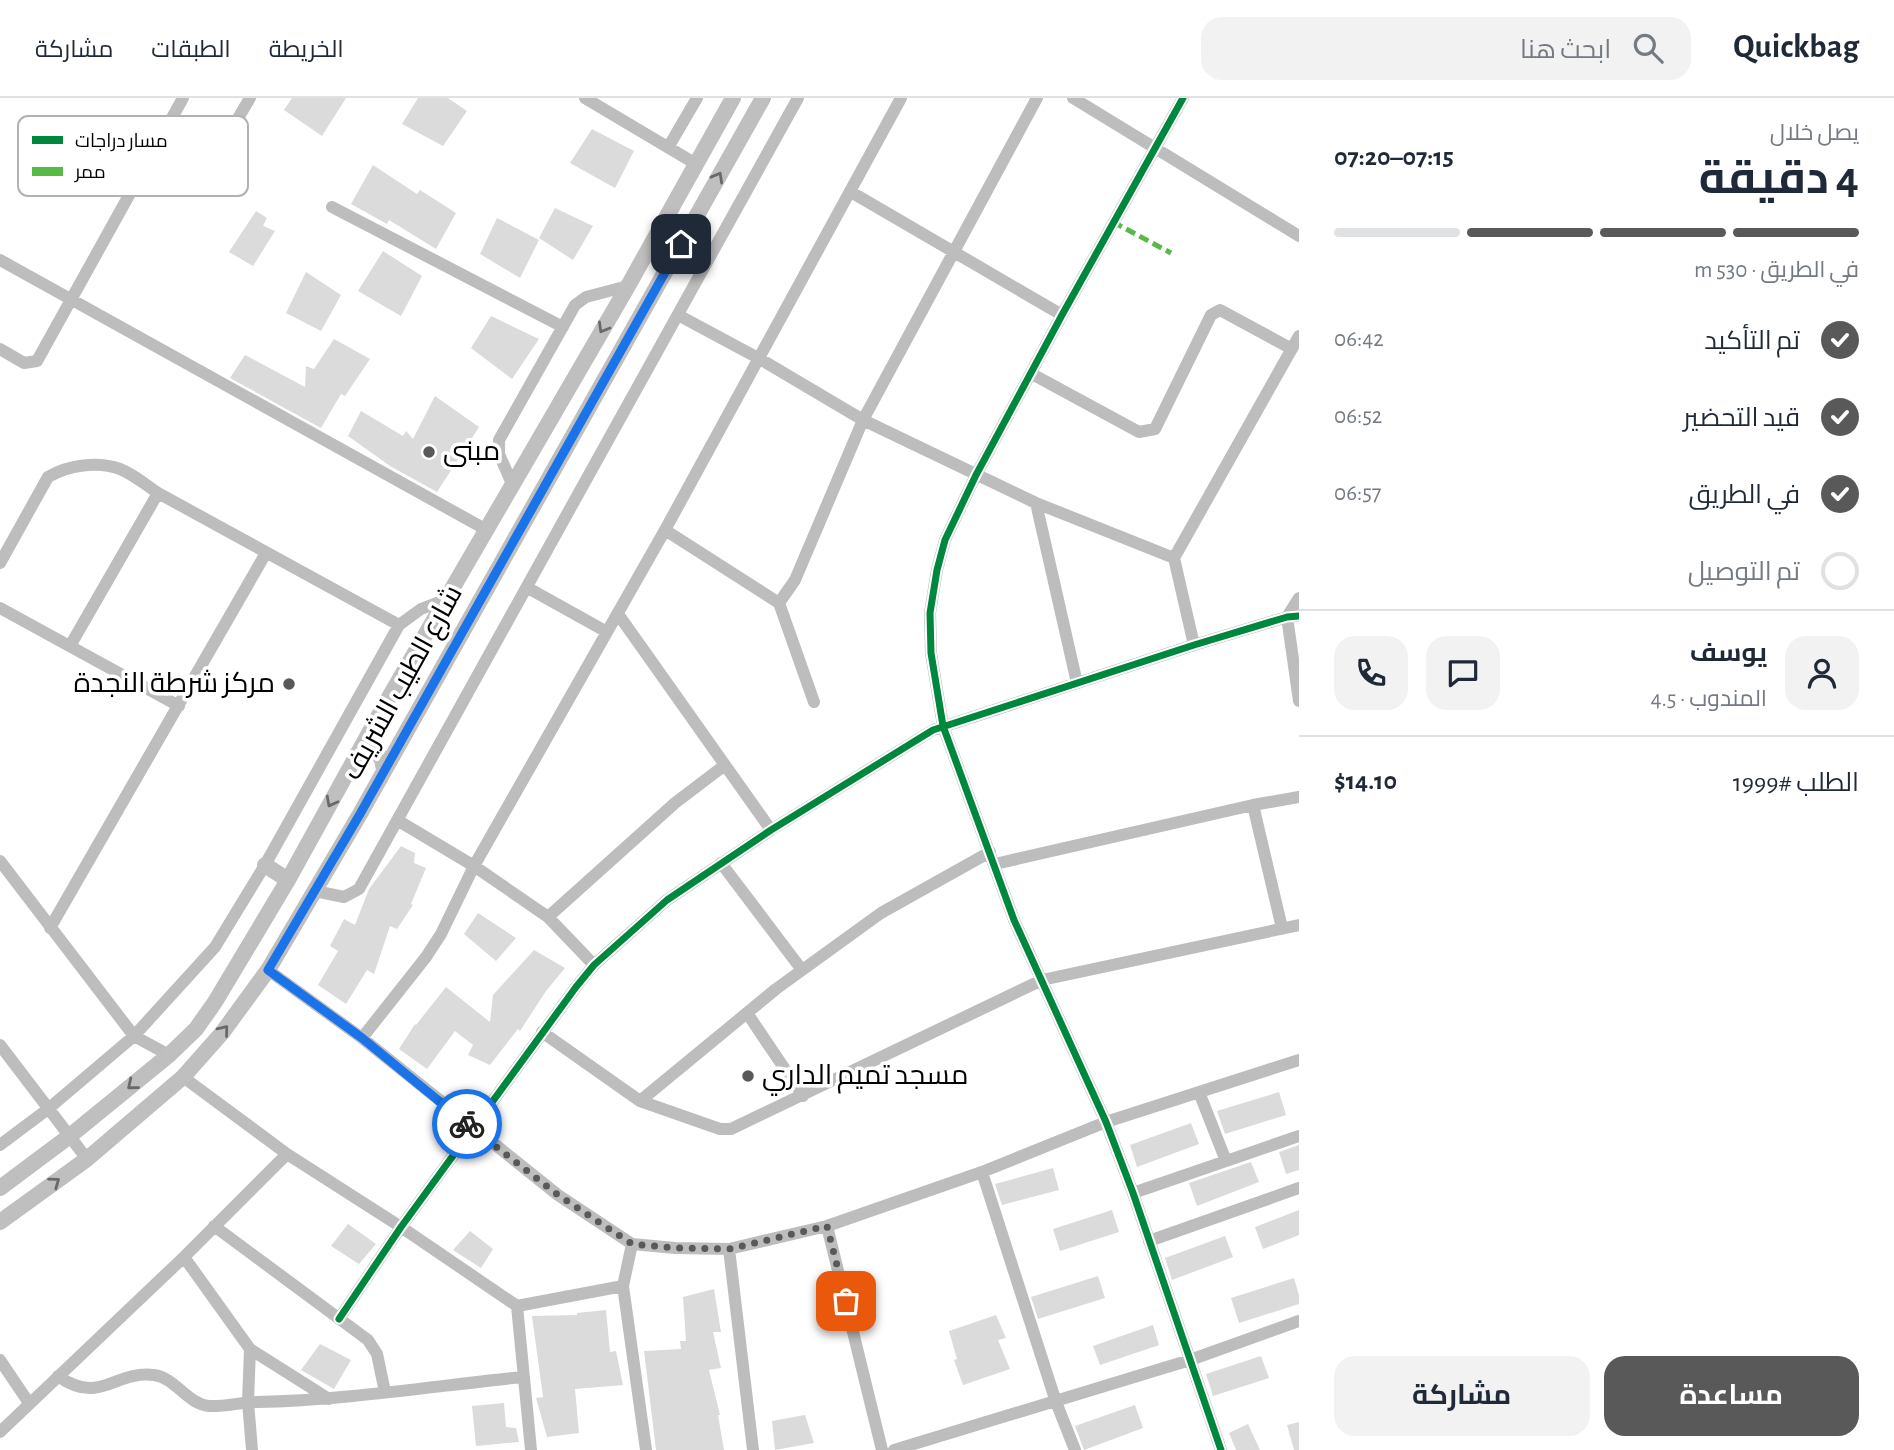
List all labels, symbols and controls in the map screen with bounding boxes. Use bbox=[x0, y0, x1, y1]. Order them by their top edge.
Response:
search box bbox=[1201, 17, 1691, 80]
icon: search bbox=[1629, 29, 1667, 67]
text: Quickbag bbox=[1733, 31, 1859, 64]
text: ابحث هنا bbox=[1520, 37, 1611, 63]
text: مشاركة bbox=[35, 38, 113, 62]
text: الطبقات bbox=[151, 38, 231, 62]
text: الخريطة bbox=[269, 38, 344, 62]
legend bbox=[18, 116, 248, 196]
text: يصل خلال bbox=[1770, 122, 1859, 145]
text: مسار دراجات bbox=[75, 132, 168, 152]
text: 07:15–07:20 bbox=[1334, 144, 1454, 170]
text: 4 دقيقة bbox=[1699, 156, 1859, 202]
text: ممر bbox=[74, 163, 106, 183]
one-way arrow bbox=[710, 171, 723, 184]
pin bbox=[651, 214, 711, 274]
icon: home bbox=[662, 225, 700, 263]
text: في الطريق · 530 m bbox=[1694, 259, 1859, 282]
one-way arrow bbox=[598, 321, 611, 334]
icon: check bbox=[1821, 321, 1859, 359]
text: 06:42 bbox=[1334, 328, 1384, 351]
text: تم التأكيد bbox=[1704, 328, 1800, 354]
icon: check bbox=[1821, 398, 1859, 436]
text: 06:52 bbox=[1334, 405, 1382, 428]
text: قيد التحضير bbox=[1683, 405, 1800, 431]
place label: مبنى bbox=[443, 438, 500, 467]
marker: مبنى bbox=[421, 444, 437, 460]
icon: check bbox=[1821, 475, 1859, 513]
text: 06:57 bbox=[1334, 482, 1381, 505]
text: في الطريق bbox=[1688, 482, 1800, 508]
text: تم التوصيل bbox=[1688, 559, 1800, 585]
street label: شارع الطيب الشريف bbox=[337, 581, 471, 786]
button: phone bbox=[1334, 636, 1408, 710]
button: chat bbox=[1426, 636, 1500, 710]
button: person bbox=[1785, 636, 1859, 710]
text: يوسف bbox=[1690, 640, 1767, 666]
place label: مركز شرطة النجدة bbox=[74, 669, 275, 698]
marker: مركز شرطة النجدة bbox=[281, 676, 297, 692]
text: المندوب · 4.5 bbox=[1650, 688, 1767, 711]
text: $14.10 bbox=[1334, 768, 1397, 794]
text: الطلب #1999 bbox=[1733, 770, 1859, 796]
one-way arrow bbox=[326, 794, 340, 807]
one-way arrow bbox=[216, 1026, 228, 1039]
place label: مسجد تميم الداري bbox=[762, 1062, 968, 1096]
marker: مسجد تميم الداري bbox=[740, 1068, 756, 1084]
one-way arrow bbox=[128, 1077, 140, 1090]
courier bbox=[432, 1089, 502, 1159]
icon: bike bbox=[448, 1105, 486, 1143]
one-way arrow bbox=[47, 1177, 60, 1190]
pin bbox=[816, 1271, 876, 1331]
icon: bag bbox=[827, 1282, 865, 1320]
button: مشاركة bbox=[1334, 1356, 1590, 1436]
button: مساعدة bbox=[1604, 1356, 1859, 1436]

